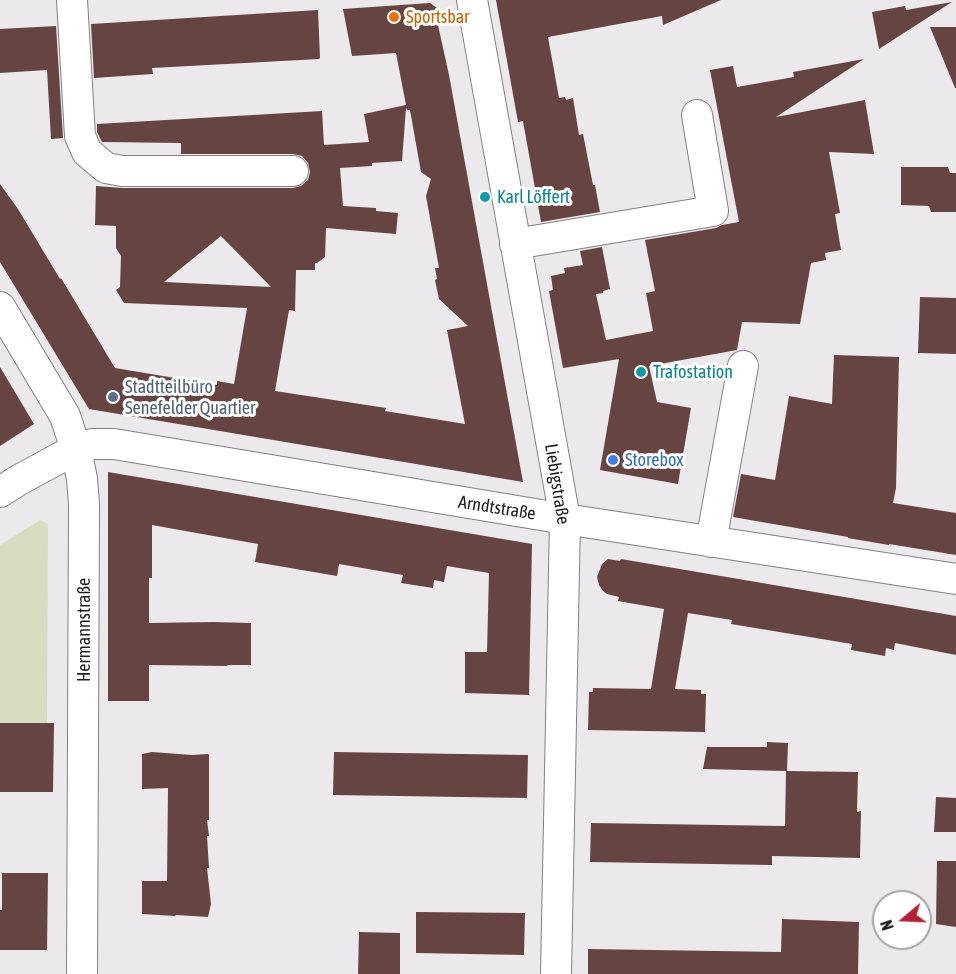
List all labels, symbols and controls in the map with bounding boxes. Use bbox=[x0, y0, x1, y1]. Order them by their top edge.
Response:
place label: Sportsbar bbox=[406, 6, 469, 28]
marker: Sportsbar bbox=[387, 10, 401, 24]
place label: Karl Löffert bbox=[497, 186, 570, 208]
marker: Karl Löffert bbox=[478, 190, 492, 204]
place label: Trafostation bbox=[653, 361, 733, 383]
marker: Trafostation bbox=[634, 365, 648, 379]
place label: Stadtteilbüro Senefelder Quartier bbox=[125, 376, 255, 418]
marker: Stadtteilbüro Senefelder Quartier bbox=[106, 390, 120, 404]
street label: Liebigstraße bbox=[540, 442, 574, 526]
place label: Storebox bbox=[625, 449, 684, 471]
marker: Storebox bbox=[606, 453, 620, 467]
street label: Arndtstraße bbox=[457, 491, 537, 525]
street label: Hermannstraße bbox=[73, 578, 95, 682]
north arrow bbox=[872, 890, 932, 950]
text: N bbox=[877, 918, 897, 933]

